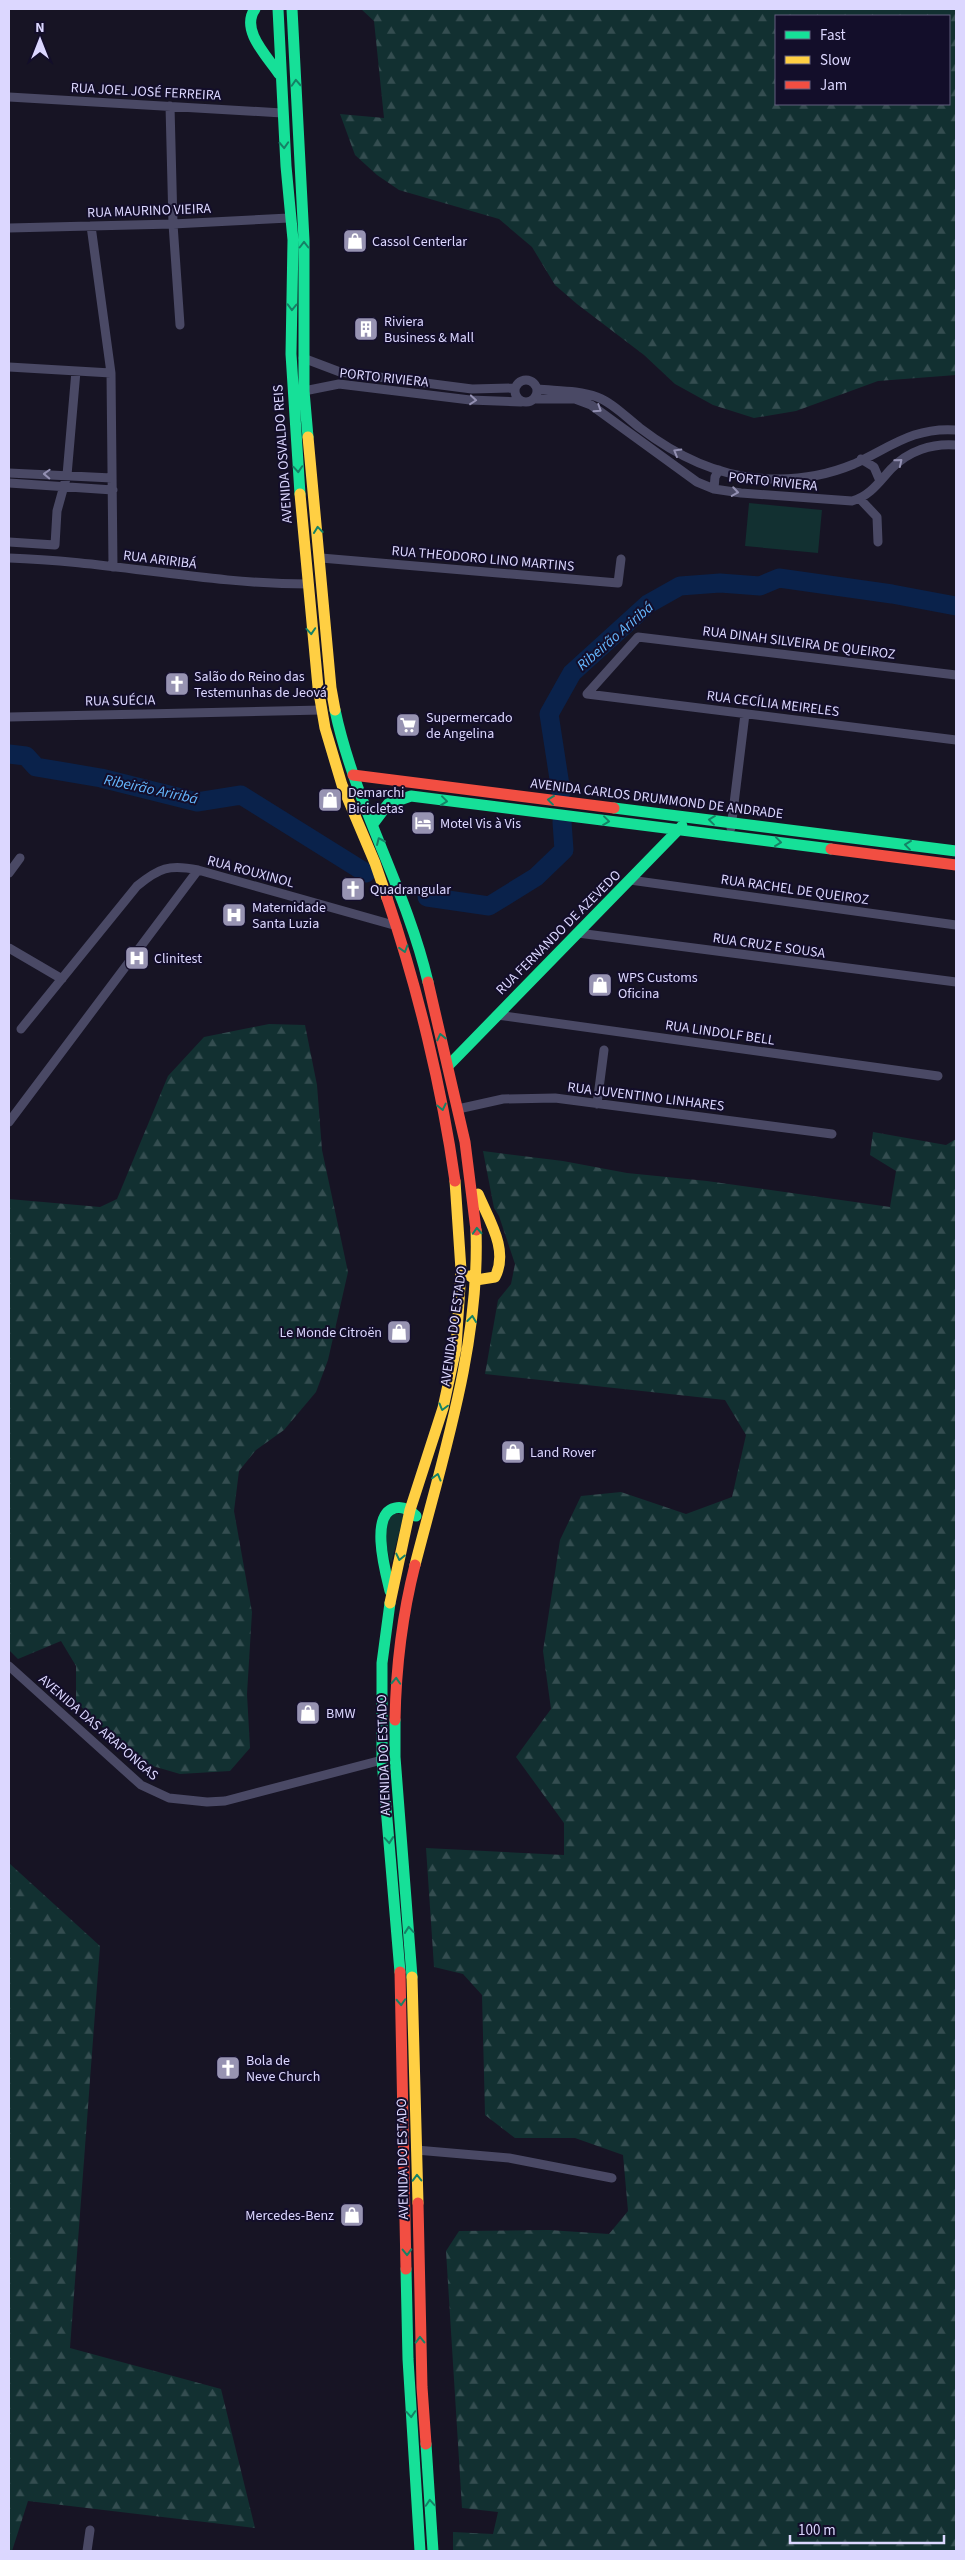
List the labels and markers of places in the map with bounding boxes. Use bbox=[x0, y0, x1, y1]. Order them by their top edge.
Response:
shop icon: Cassol Centerlar bbox=[342, 228, 368, 254]
place label: Cassol Centerlar bbox=[372, 232, 467, 252]
place label: Riviera Business & Mall bbox=[384, 312, 474, 348]
building icon: Riviera Business & Mall bbox=[353, 316, 379, 342]
place label: Salão do Reino das Testemunhas de Jeová bbox=[194, 667, 327, 703]
church icon: Salão do Reino das Testemunhas de Jeová bbox=[164, 671, 190, 697]
place label: Supermercado de Angelina bbox=[426, 708, 513, 744]
supermarket icon: Supermercado de Angelina bbox=[395, 712, 421, 738]
place label: Demarchi Bicicletas bbox=[348, 783, 404, 819]
shop icon: Demarchi Bicicletas bbox=[317, 787, 343, 813]
hotel icon: Motel Vis à Vis bbox=[410, 810, 436, 836]
place label: Motel Vis à Vis bbox=[440, 814, 521, 834]
church icon: Quadrangular bbox=[340, 876, 366, 902]
place label: Quadrangular bbox=[370, 880, 451, 900]
place label: Maternidade Santa Luzia bbox=[252, 898, 326, 934]
hospital icon: Maternidade Santa Luzia bbox=[221, 902, 247, 928]
hospital icon: Clinitest bbox=[124, 945, 150, 971]
place label: Clinitest bbox=[154, 949, 202, 969]
place label: WPS Customs Oficina bbox=[618, 968, 698, 1004]
shop icon: WPS Customs Oficina bbox=[587, 972, 613, 998]
shop icon: Le Monde Citroën bbox=[386, 1319, 412, 1345]
place label: Le Monde Citroën bbox=[280, 1323, 382, 1343]
shop icon: Land Rover bbox=[500, 1439, 526, 1465]
place label: Land Rover bbox=[530, 1443, 596, 1463]
shop icon: BMW bbox=[295, 1700, 321, 1726]
place label: BMW bbox=[326, 1704, 355, 1724]
place label: Bola de Neve Church bbox=[246, 2051, 320, 2087]
church icon: Bola de Neve Church bbox=[215, 2055, 241, 2081]
shop icon: Mercedes-Benz bbox=[339, 2202, 365, 2228]
place label: Mercedes-Benz bbox=[245, 2206, 334, 2226]

